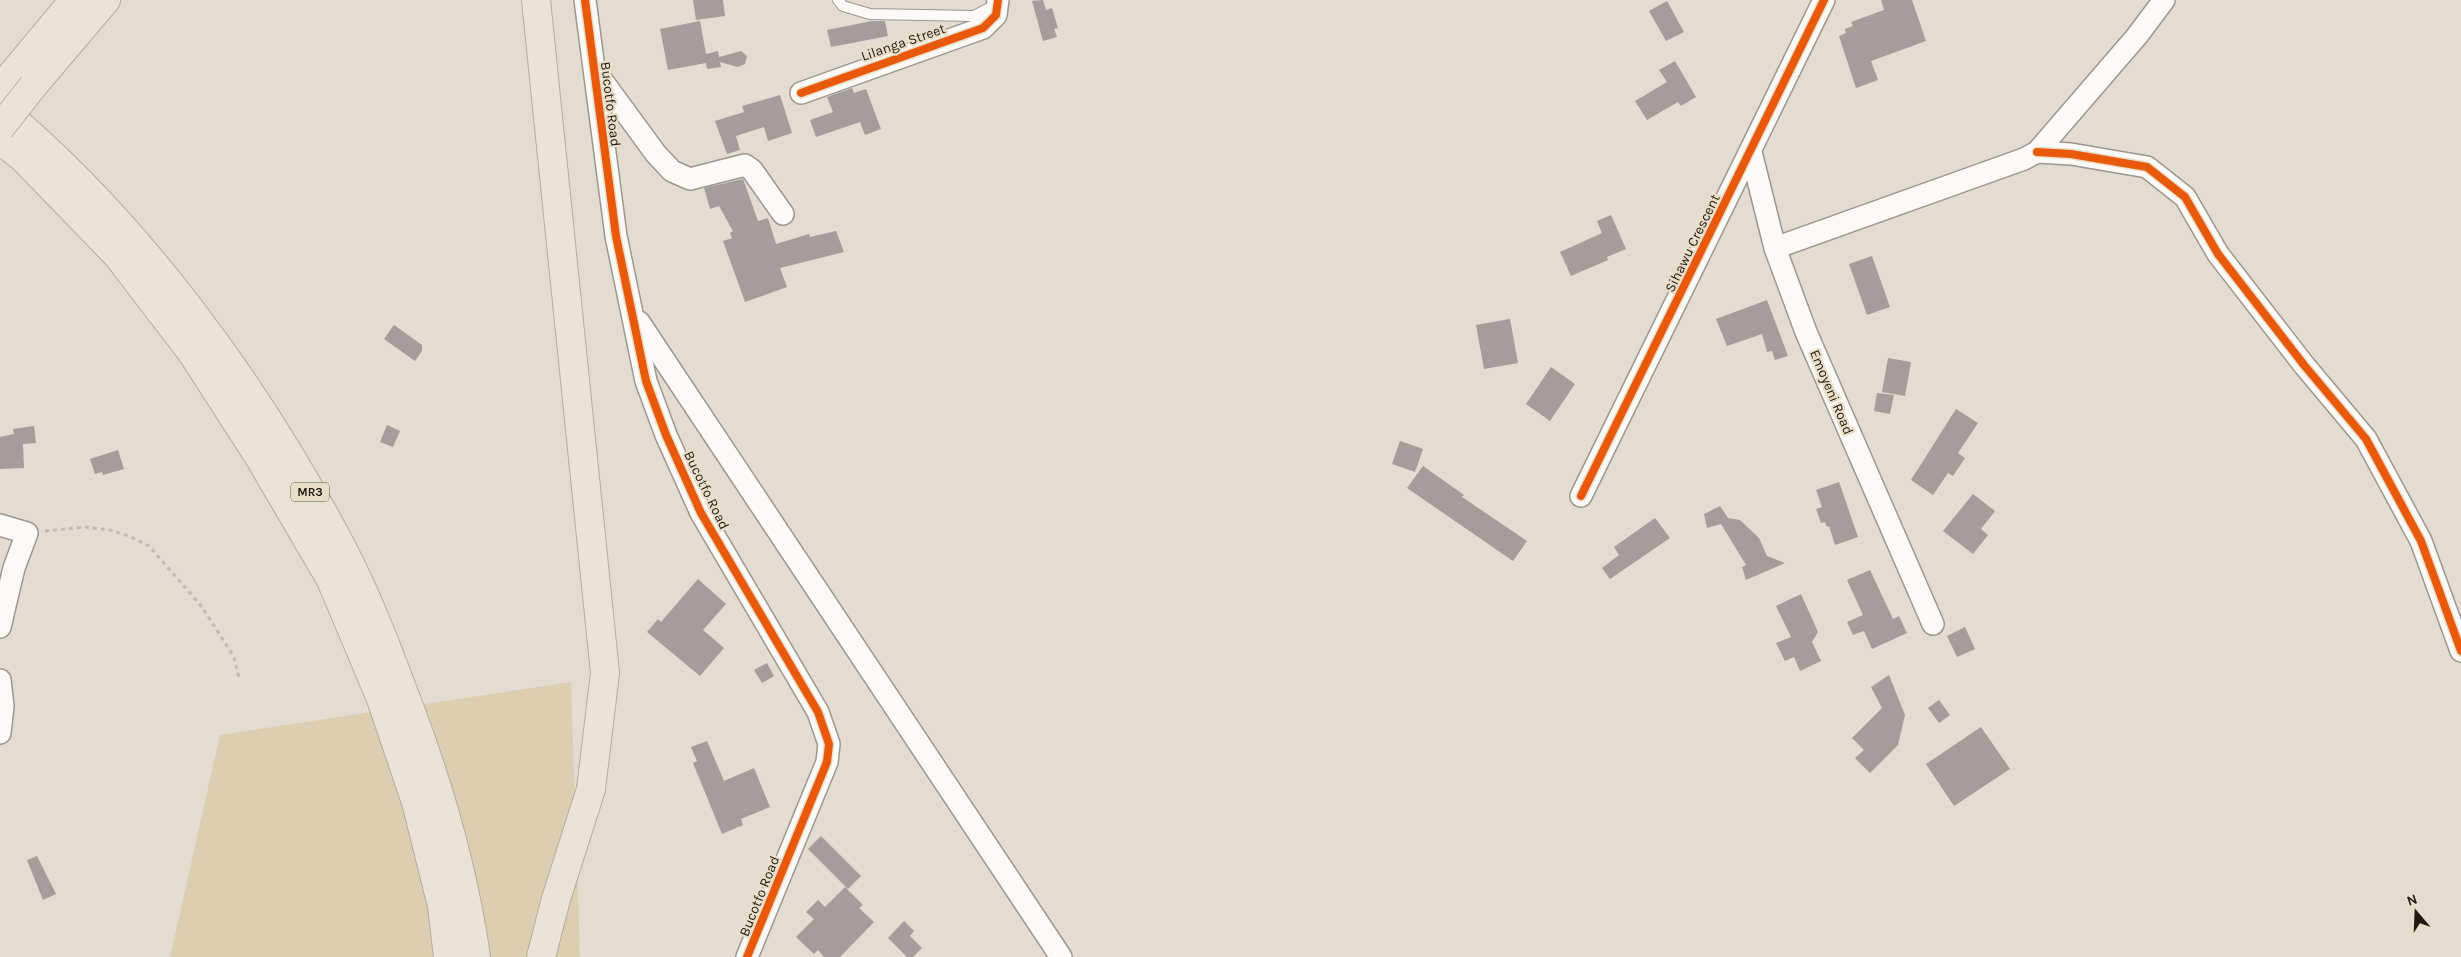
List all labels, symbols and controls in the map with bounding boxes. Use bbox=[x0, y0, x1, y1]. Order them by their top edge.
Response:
street label: Lilanga Street bbox=[859, 20, 948, 65]
street label: Bucotfo Road bbox=[597, 61, 624, 147]
street label: Sihawu Crescent bbox=[1661, 191, 1724, 295]
street label: Emoyeni Road bbox=[1806, 347, 1857, 437]
street label: Bucotfo Road bbox=[680, 448, 733, 532]
road number: MR3 bbox=[291, 482, 329, 502]
street label: Bucotfo Road bbox=[736, 853, 783, 939]
north arrow bbox=[2391, 887, 2441, 937]
text: N bbox=[2404, 891, 2419, 910]

